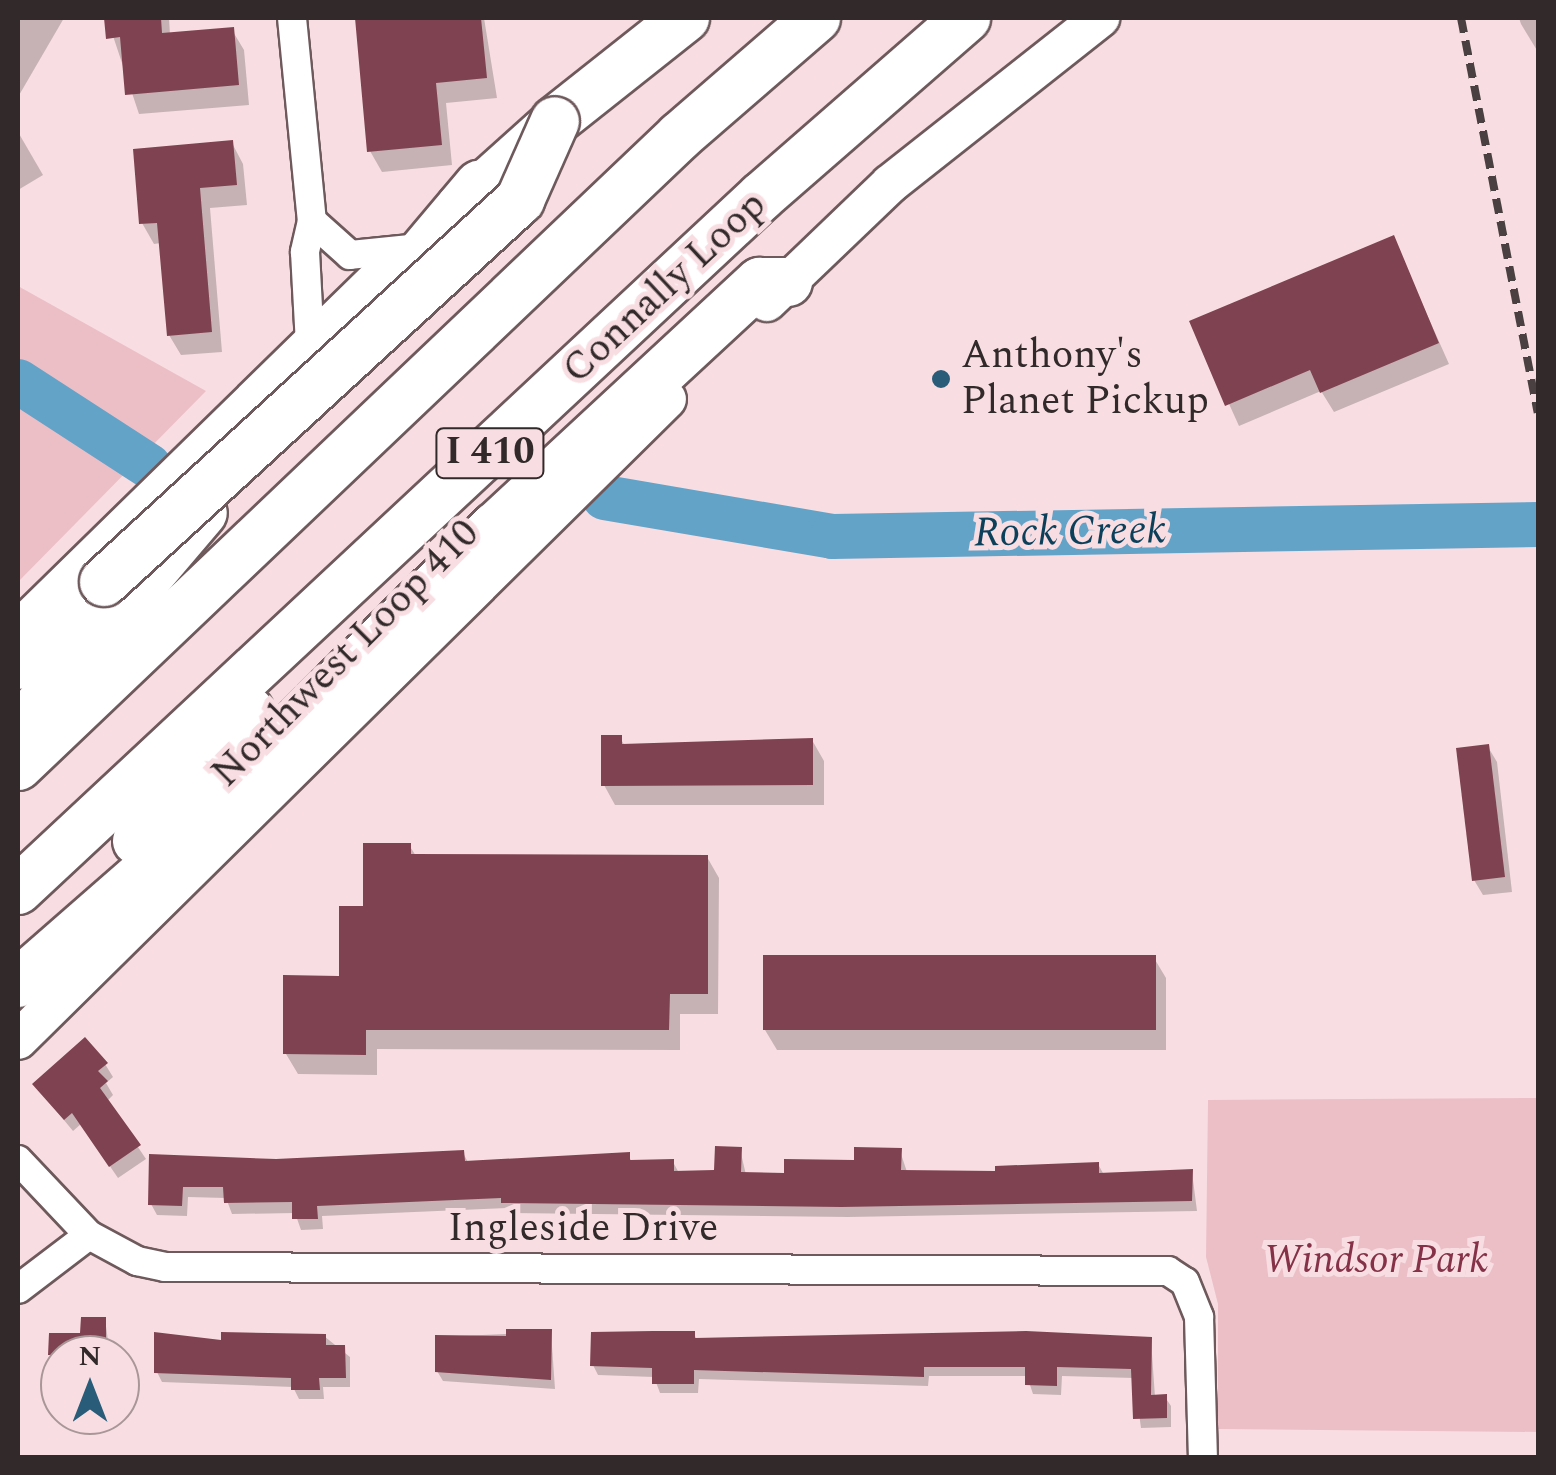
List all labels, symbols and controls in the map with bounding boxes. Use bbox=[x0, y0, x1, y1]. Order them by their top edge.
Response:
street label: Connally Loop bbox=[553, 182, 777, 394]
place label: Anthony's Planet Pickup bbox=[961, 332, 1209, 426]
marker: Anthony's Planet Pickup bbox=[930, 368, 952, 390]
road number: I 410 bbox=[435, 420, 545, 486]
water label: Rock Creek bbox=[973, 505, 1167, 559]
street label: Northwest Loop 410 bbox=[202, 510, 490, 798]
street label: Ingleside Drive bbox=[448, 1205, 718, 1253]
park label: Windsor Park bbox=[1264, 1237, 1488, 1285]
north arrow bbox=[40, 1335, 140, 1435]
text: N bbox=[79, 1335, 101, 1378]

